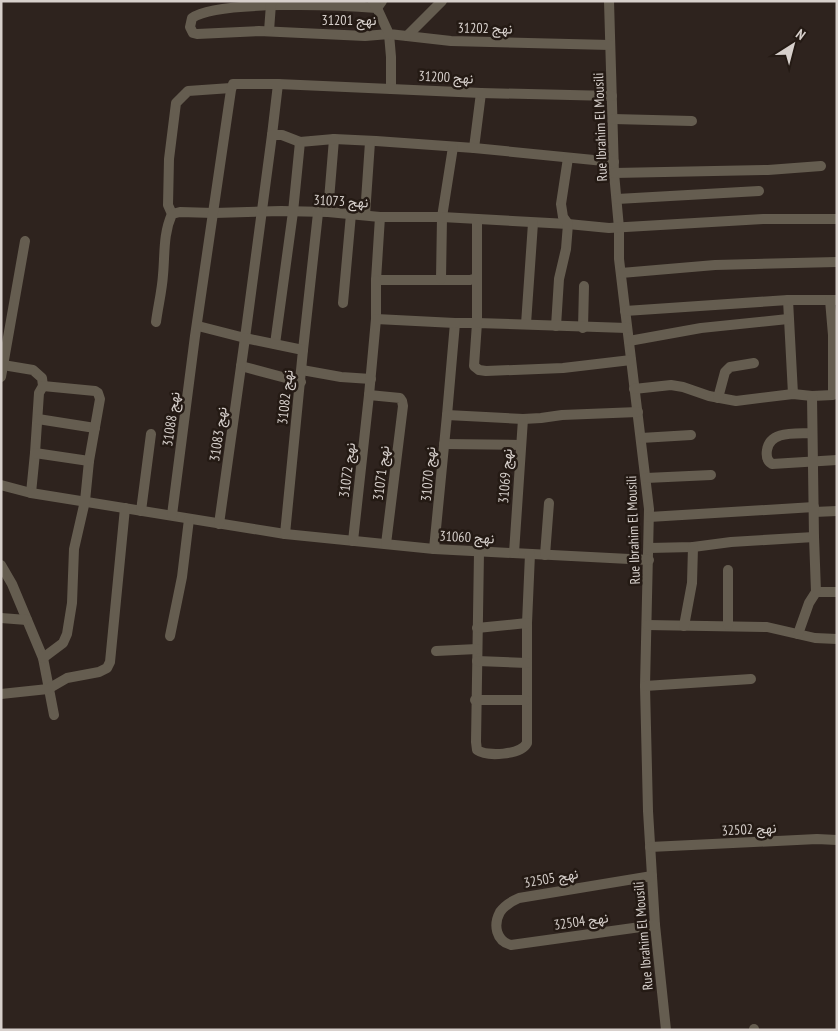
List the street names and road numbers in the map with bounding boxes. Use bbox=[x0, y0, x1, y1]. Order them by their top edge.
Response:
street label: نهج 31201 bbox=[321, 11, 377, 31]
street label: نهج 31202 bbox=[457, 19, 513, 39]
street label: نهج 31200 bbox=[418, 67, 474, 89]
street label: Rue Ibrahim El Mousili bbox=[589, 72, 611, 182]
street label: نهج 31073 bbox=[313, 191, 369, 213]
street label: نهج 31082 bbox=[273, 369, 299, 426]
street label: نهج 31088 bbox=[158, 390, 186, 448]
street label: نهج 31083 bbox=[205, 405, 233, 463]
street label: نهج 31072 bbox=[335, 442, 361, 499]
street label: نهج 31071 bbox=[369, 445, 395, 502]
street label: نهج 31070 bbox=[417, 446, 441, 502]
street label: نهج 31069 bbox=[494, 448, 518, 504]
street label: Rue Ibrahim El Mousili bbox=[622, 475, 644, 585]
street label: نهج 31060 bbox=[439, 527, 495, 549]
street label: نهج 32502 bbox=[721, 819, 777, 841]
street label: نهج 32505 bbox=[522, 864, 580, 894]
street label: Rue Ibrahim El Mousili bbox=[629, 881, 657, 991]
street label: نهج 32504 bbox=[552, 908, 610, 936]

